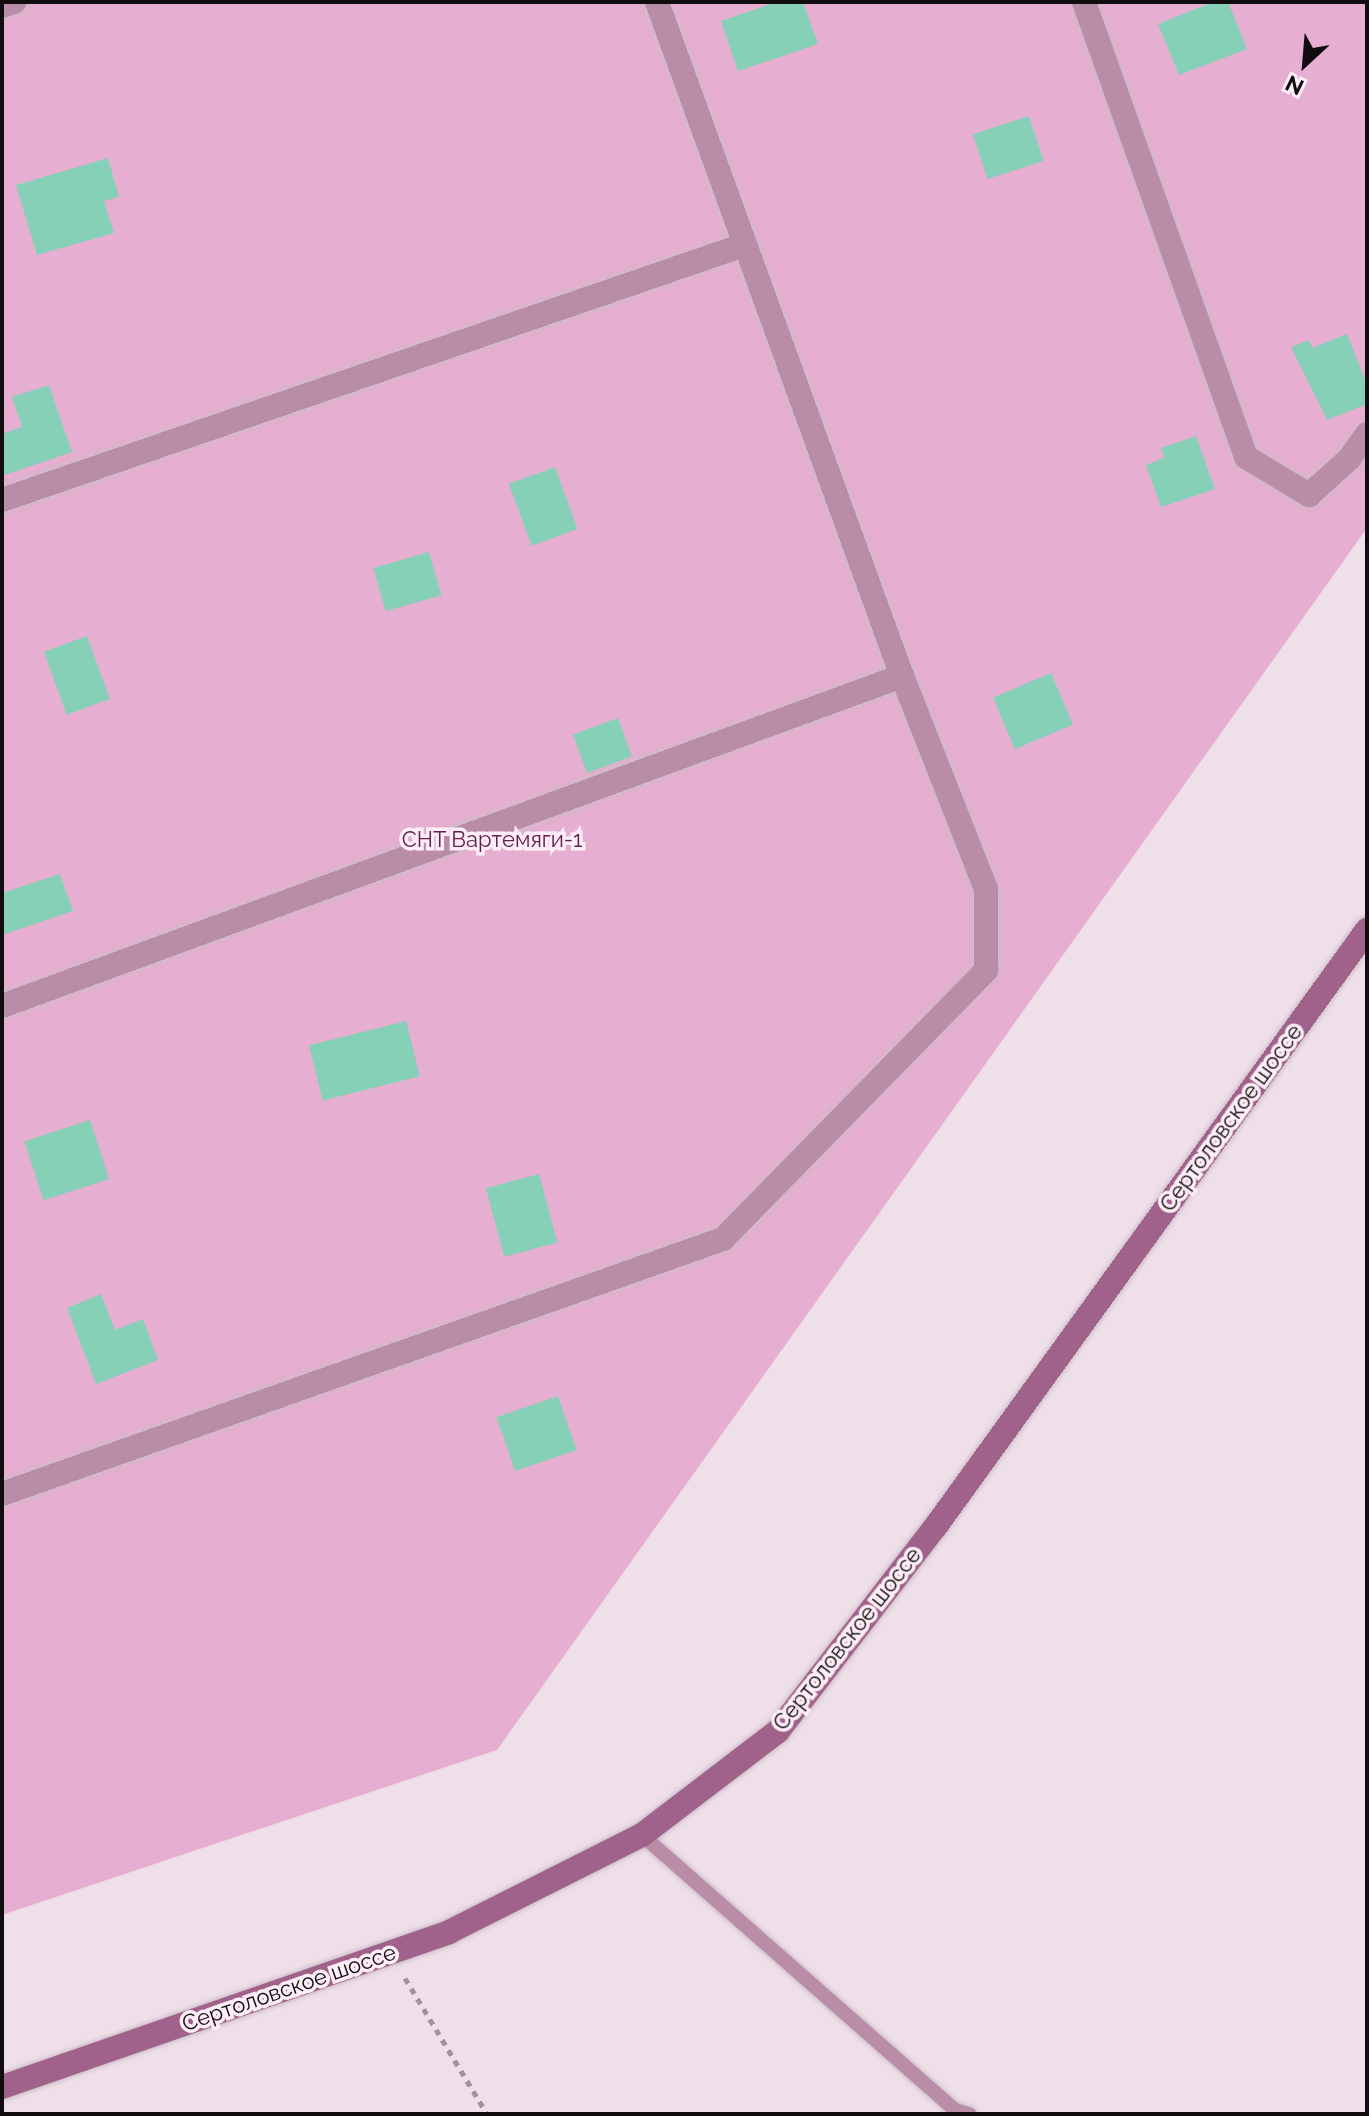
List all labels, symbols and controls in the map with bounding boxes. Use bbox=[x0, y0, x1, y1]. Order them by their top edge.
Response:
north arrow bbox=[1265, 24, 1345, 104]
text: N bbox=[1281, 70, 1308, 101]
park label: СНТ Вартемяги-1 bbox=[401, 827, 583, 853]
street label: Сертоловское шоссе bbox=[1154, 1019, 1308, 1217]
street label: Сертоловское шоссе bbox=[767, 1542, 927, 1736]
street label: Сертоловское шоссе bbox=[179, 1939, 399, 2037]

